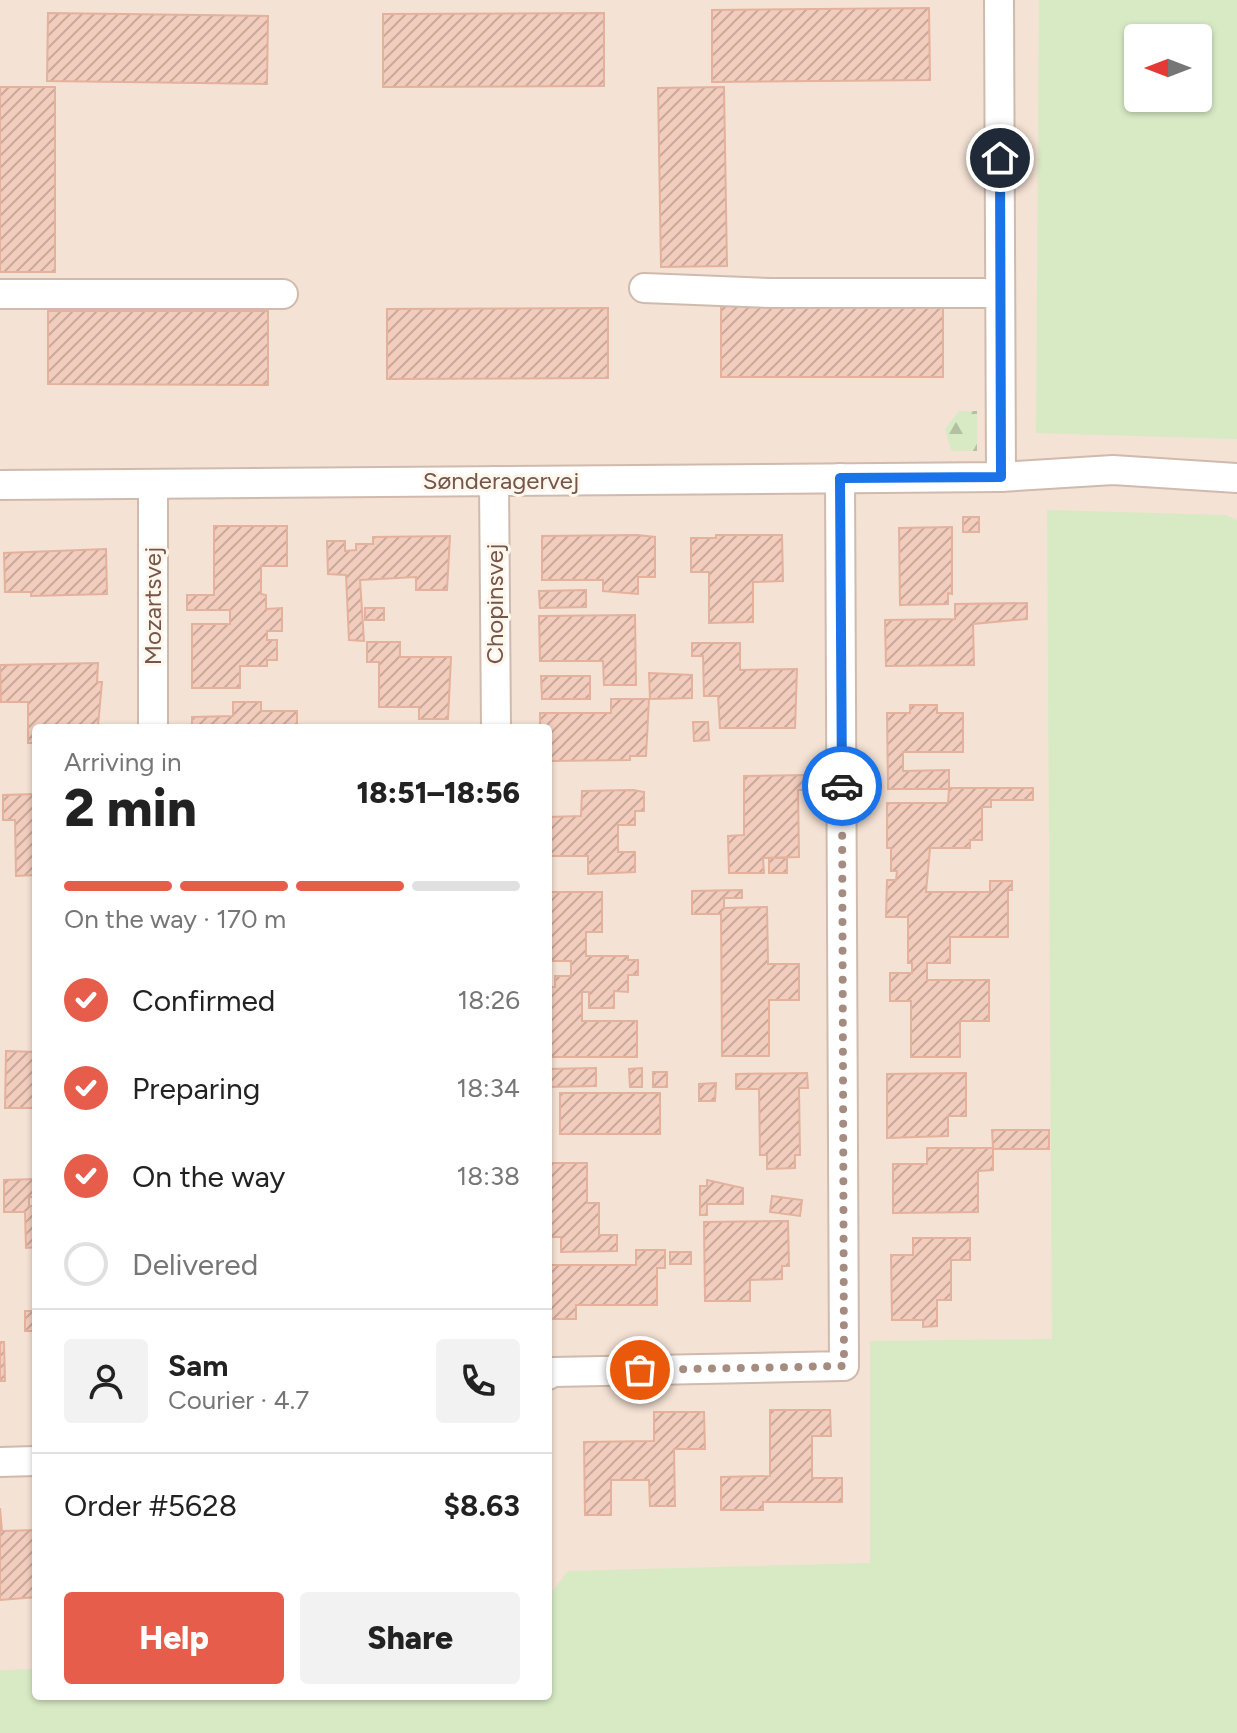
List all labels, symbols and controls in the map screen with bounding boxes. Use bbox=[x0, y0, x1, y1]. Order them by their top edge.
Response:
north arrow bbox=[1124, 24, 1212, 112]
map controls bbox=[1124, 24, 1212, 112]
pin bbox=[966, 124, 1034, 192]
icon: home bbox=[978, 136, 1022, 180]
street label: Sønderagervej bbox=[423, 466, 579, 495]
street label: Chopinsvej bbox=[480, 544, 509, 664]
street label: Mozartsvej bbox=[138, 547, 167, 665]
text: Arriving in bbox=[64, 746, 182, 778]
courier bbox=[802, 746, 882, 826]
icon: car bbox=[820, 764, 864, 808]
text: 18:51–18:56 bbox=[356, 774, 520, 811]
text: 2 min bbox=[64, 777, 197, 839]
text: On the way · 170 m bbox=[64, 903, 286, 935]
icon: check bbox=[64, 978, 108, 1022]
text: Confirmed bbox=[132, 982, 275, 1019]
text: 18:26 bbox=[457, 984, 520, 1016]
icon: check bbox=[64, 1066, 108, 1110]
text: Preparing bbox=[132, 1070, 260, 1107]
text: 18:34 bbox=[456, 1072, 520, 1104]
icon: check bbox=[64, 1154, 108, 1198]
text: On the way bbox=[132, 1158, 285, 1195]
text: 18:38 bbox=[457, 1160, 520, 1192]
text: Delivered bbox=[132, 1246, 258, 1283]
pin bbox=[606, 1336, 674, 1404]
button: person bbox=[64, 1339, 148, 1423]
button: phone bbox=[436, 1339, 520, 1423]
text: Sam bbox=[168, 1347, 228, 1384]
icon: bag bbox=[618, 1348, 662, 1392]
text: Courier · 4.7 bbox=[168, 1384, 309, 1416]
text: Order #5628 bbox=[64, 1487, 237, 1524]
text: $8.63 bbox=[444, 1487, 520, 1524]
button: Help bbox=[64, 1592, 284, 1684]
button: Share bbox=[300, 1592, 520, 1684]

